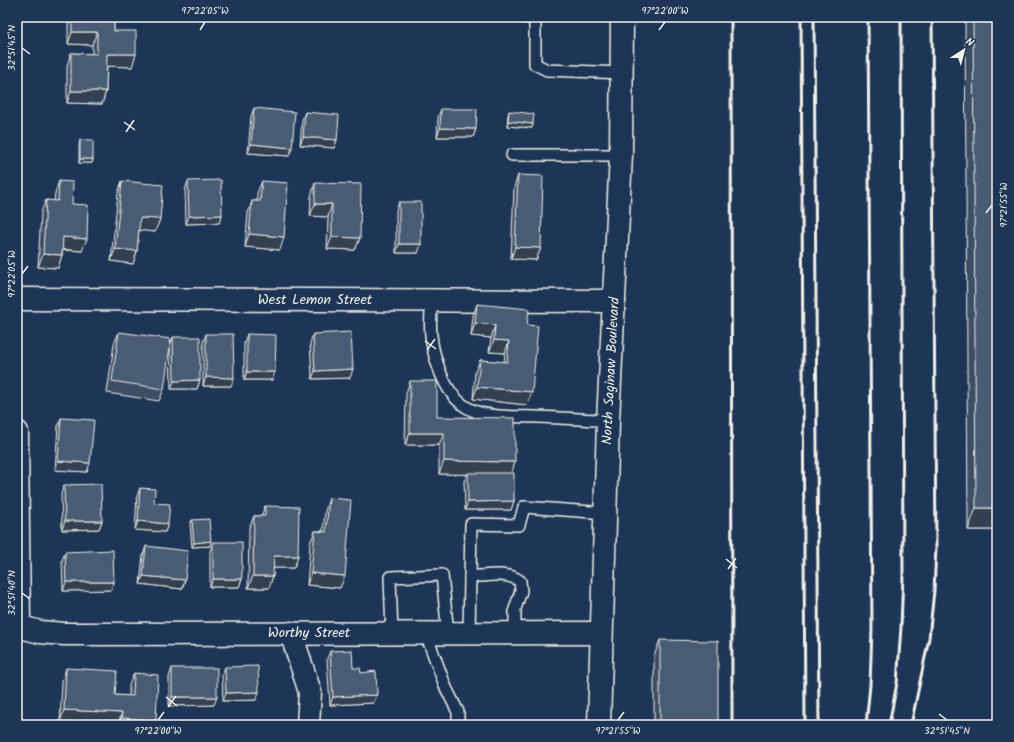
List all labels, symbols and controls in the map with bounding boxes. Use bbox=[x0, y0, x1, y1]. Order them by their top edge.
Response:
text: 97°22'05"W bbox=[181, 3, 229, 19]
text: 97°22'00"W bbox=[641, 3, 689, 19]
text: 32°51'45"N bbox=[4, 25, 20, 71]
north arrow bbox=[944, 30, 984, 70]
text: N bbox=[961, 33, 977, 52]
text: 97°21'55"W bbox=[996, 182, 1012, 228]
text: 97°22'05"W bbox=[4, 250, 20, 298]
street label: West Lemon Street bbox=[258, 289, 373, 311]
street label: North Saginaw Boulevard bbox=[596, 296, 626, 445]
text: 32°51'40"N bbox=[4, 570, 20, 616]
street label: Worthy Street bbox=[268, 622, 351, 644]
text: 97°22'00"W bbox=[134, 723, 182, 739]
text: 97°21'55"W bbox=[595, 723, 641, 739]
text: 32°51'45"N bbox=[924, 723, 970, 739]

